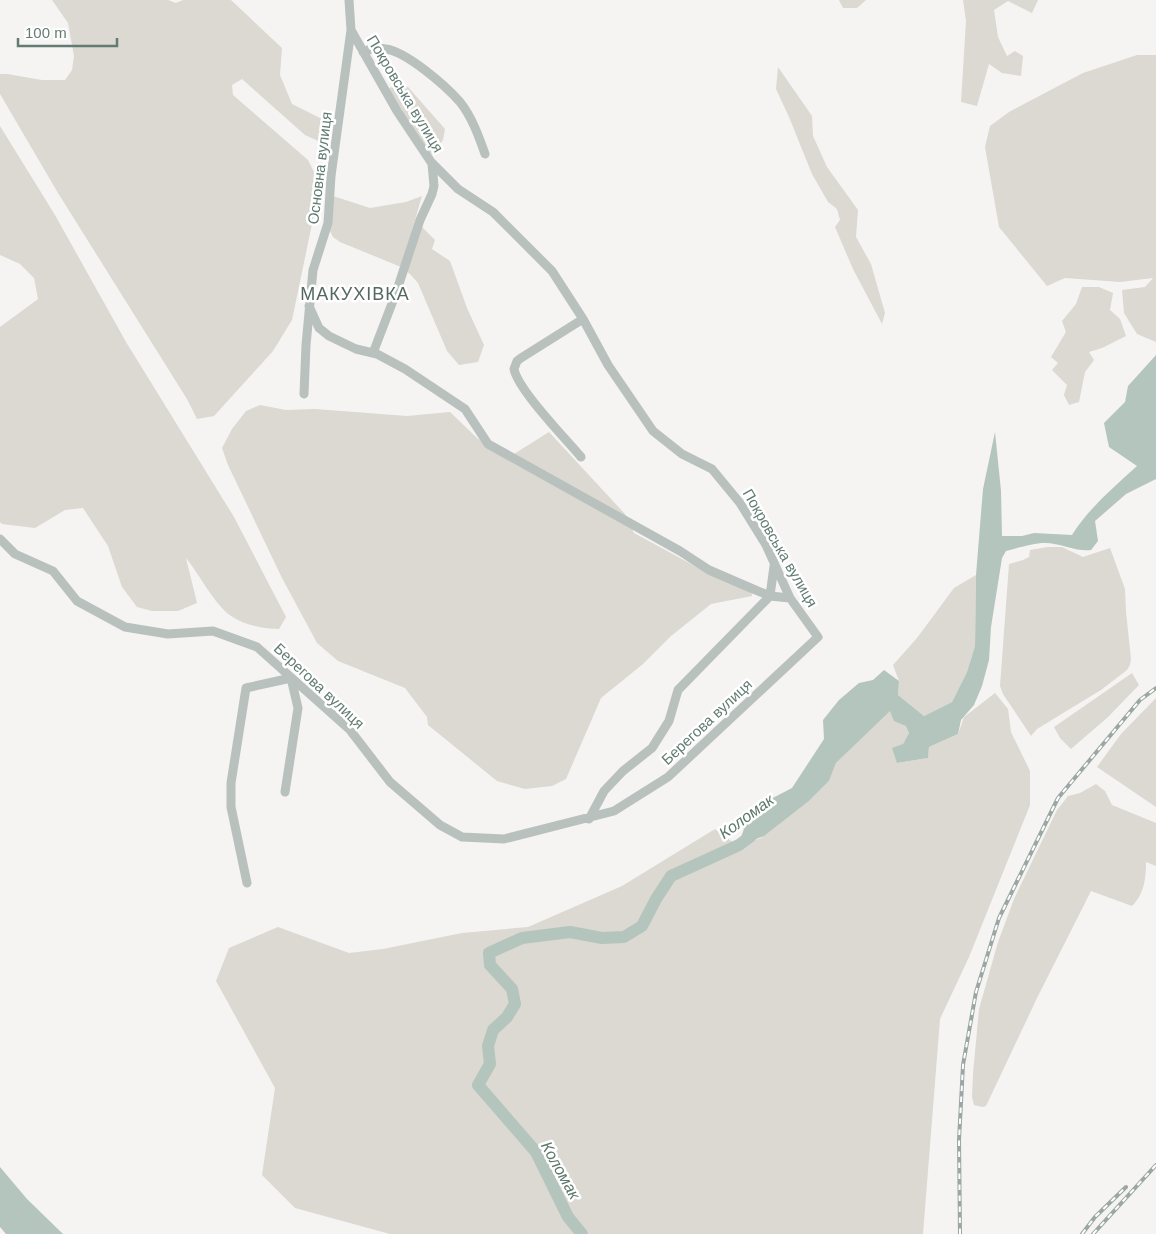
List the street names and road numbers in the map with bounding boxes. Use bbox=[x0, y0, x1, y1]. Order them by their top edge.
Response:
street label: Покровська вулиця bbox=[364, 32, 447, 155]
street label: Основна вулиця bbox=[304, 111, 335, 225]
street label: Покровська вулиця bbox=[740, 486, 821, 610]
street label: Берегова вулиця bbox=[271, 639, 368, 732]
street label: Берегова вулиця bbox=[658, 675, 755, 768]

